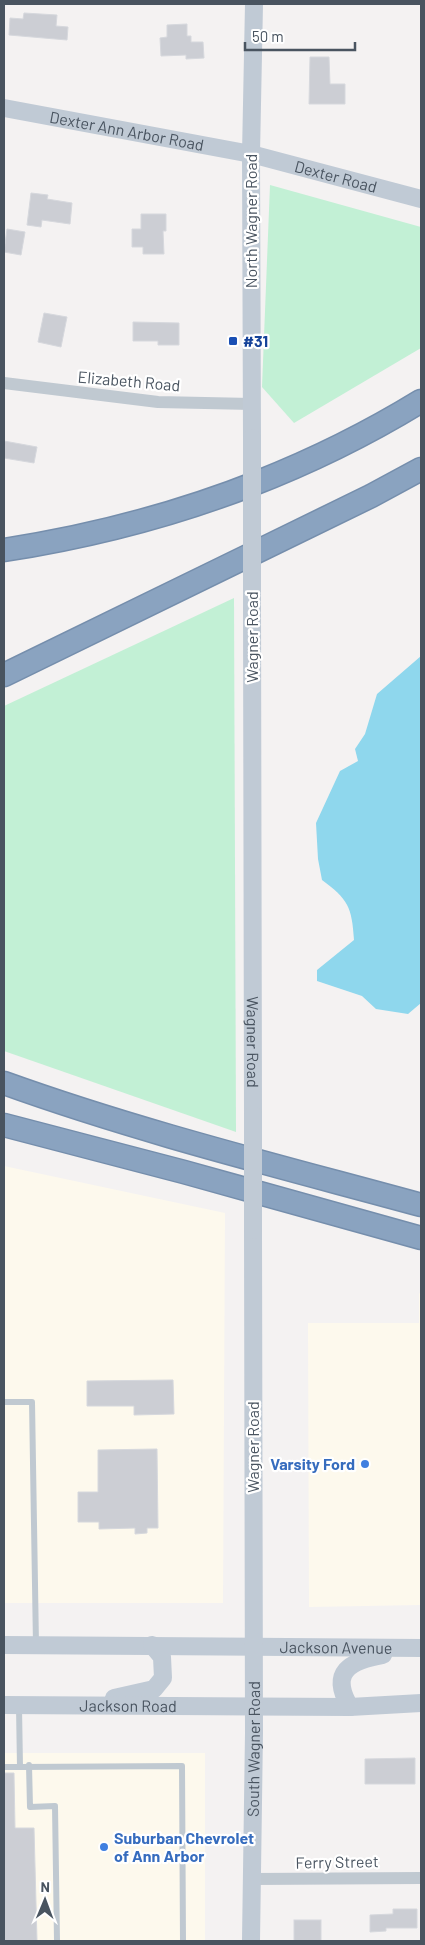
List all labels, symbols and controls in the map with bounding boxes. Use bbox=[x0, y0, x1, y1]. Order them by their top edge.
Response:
scale bar bbox=[245, 20, 355, 52]
text: 50 m bbox=[252, 27, 284, 45]
street label: Dexter Ann Arbor Road bbox=[48, 107, 206, 154]
street label: North Wagner Road bbox=[241, 154, 260, 288]
street label: Dexter Road bbox=[293, 156, 379, 196]
place label: #31 bbox=[243, 331, 268, 350]
marker: #31 bbox=[227, 335, 239, 347]
street label: Elizabeth Road bbox=[77, 367, 181, 394]
street label: Wagner Road bbox=[242, 591, 261, 683]
street label: Wagner Road bbox=[244, 996, 263, 1088]
street label: Wagner Road bbox=[243, 1401, 262, 1493]
place label: Varsity Ford bbox=[270, 1454, 355, 1473]
marker: Varsity Ford bbox=[359, 1458, 371, 1470]
street label: Jackson Avenue bbox=[280, 1637, 392, 1657]
street label: South Wagner Road bbox=[243, 1681, 263, 1817]
street label: Jackson Road bbox=[79, 1695, 177, 1715]
place label: Suburban Chevrolet of Ann Arbor bbox=[114, 1828, 254, 1865]
marker: Suburban Chevrolet of Ann Arbor bbox=[98, 1841, 110, 1853]
street label: Ferry Street bbox=[295, 1851, 379, 1872]
north arrow bbox=[20, 1875, 70, 1925]
text: N bbox=[40, 1878, 50, 1895]

